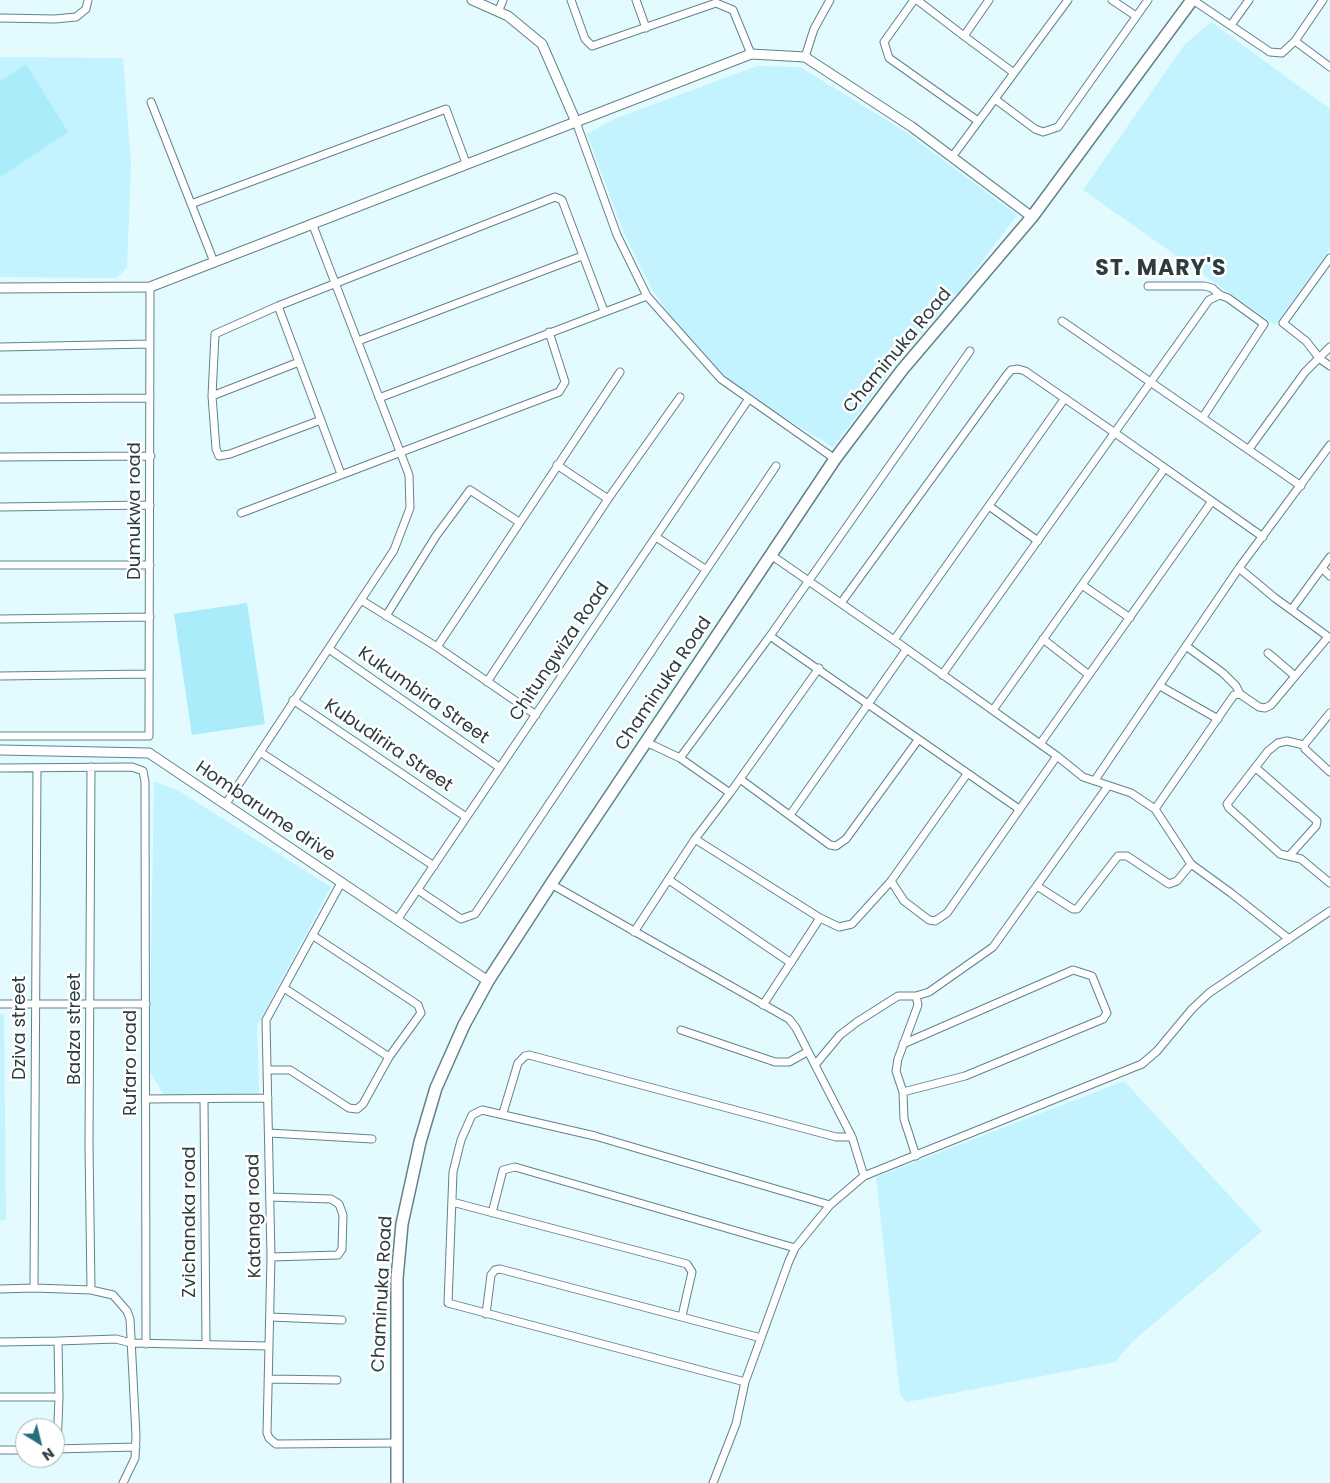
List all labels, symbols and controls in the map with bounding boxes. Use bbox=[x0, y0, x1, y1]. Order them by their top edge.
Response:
district label: ST. MARY'S bbox=[1094, 256, 1228, 282]
street label: Chaminuka Road bbox=[839, 284, 957, 418]
street label: Dumukwa road bbox=[124, 442, 146, 580]
street label: Chitungwiza Road bbox=[506, 578, 614, 726]
street label: Chaminuka Road bbox=[611, 613, 717, 755]
street label: Kukumbira Street bbox=[353, 643, 493, 749]
street label: Kubudirira Street bbox=[320, 695, 456, 797]
street label: Hombarume drive bbox=[191, 757, 339, 867]
street label: Badza street bbox=[64, 973, 86, 1085]
street label: Dziva street bbox=[9, 976, 31, 1080]
street label: Rufaro road bbox=[120, 1010, 142, 1116]
street label: Zvichanaka road bbox=[179, 1146, 201, 1298]
street label: Katanga road bbox=[243, 1153, 267, 1279]
street label: Chaminuka Road bbox=[368, 1215, 398, 1373]
north arrow bbox=[15, 1418, 65, 1468]
text: N bbox=[38, 1443, 58, 1466]

